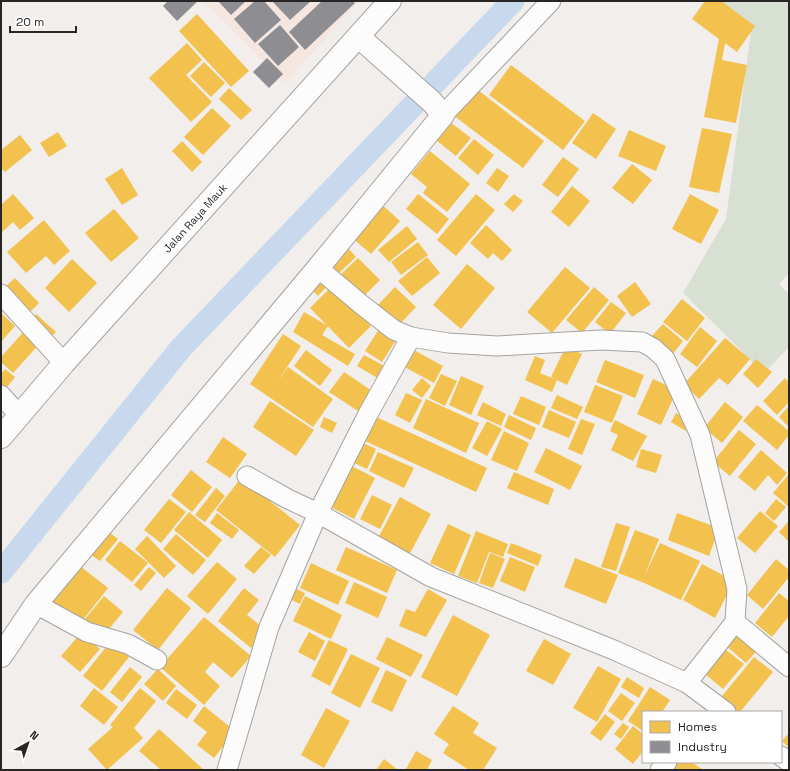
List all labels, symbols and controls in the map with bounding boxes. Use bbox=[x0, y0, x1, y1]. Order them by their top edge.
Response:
scale bar bbox=[10, 8, 76, 34]
text: 20 m bbox=[16, 14, 44, 30]
street label: Jalan Raya Mauk bbox=[160, 180, 230, 256]
legend bbox=[642, 711, 782, 763]
text: Homes bbox=[678, 719, 717, 735]
north arrow bbox=[8, 723, 48, 763]
text: N bbox=[27, 728, 42, 743]
text: Industry bbox=[678, 739, 727, 755]

